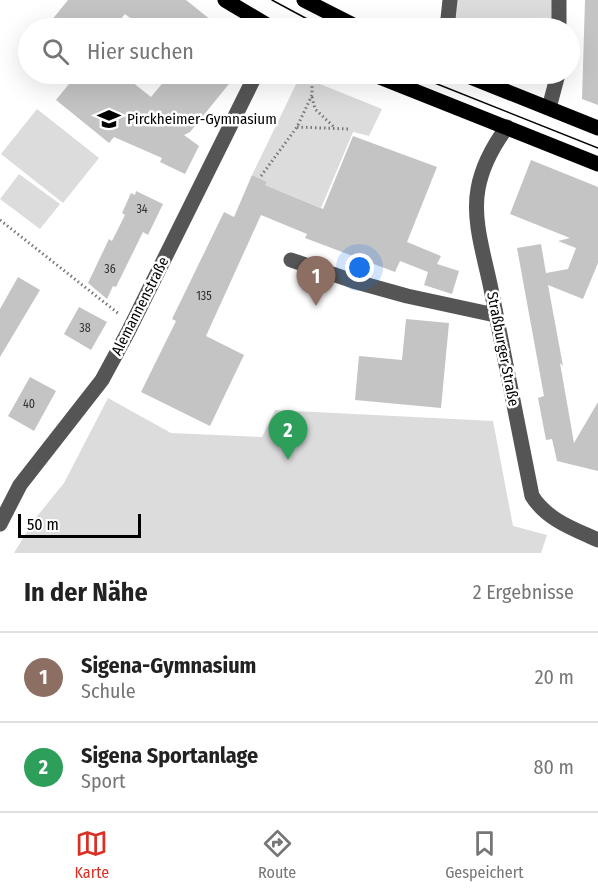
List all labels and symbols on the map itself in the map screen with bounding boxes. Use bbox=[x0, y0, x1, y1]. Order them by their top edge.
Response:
school or university icon: Pirckheimer-Gymnasium bbox=[96, 106, 122, 132]
place label: Pirckheimer-Gymnasium bbox=[127, 110, 277, 128]
house number: 34 bbox=[136, 202, 148, 216]
your location bbox=[345, 253, 374, 282]
street label: Alemannenstraße bbox=[107, 254, 173, 358]
pin: 1 bbox=[296, 256, 336, 306]
house number: 36 bbox=[104, 262, 116, 276]
house number: 135 bbox=[196, 289, 212, 303]
street label: Straßburger Straße bbox=[483, 290, 523, 408]
house number: 38 bbox=[79, 321, 91, 335]
house number: 40 bbox=[23, 397, 35, 411]
pin: 2 bbox=[268, 410, 308, 460]
scale bar bbox=[18, 511, 141, 538]

